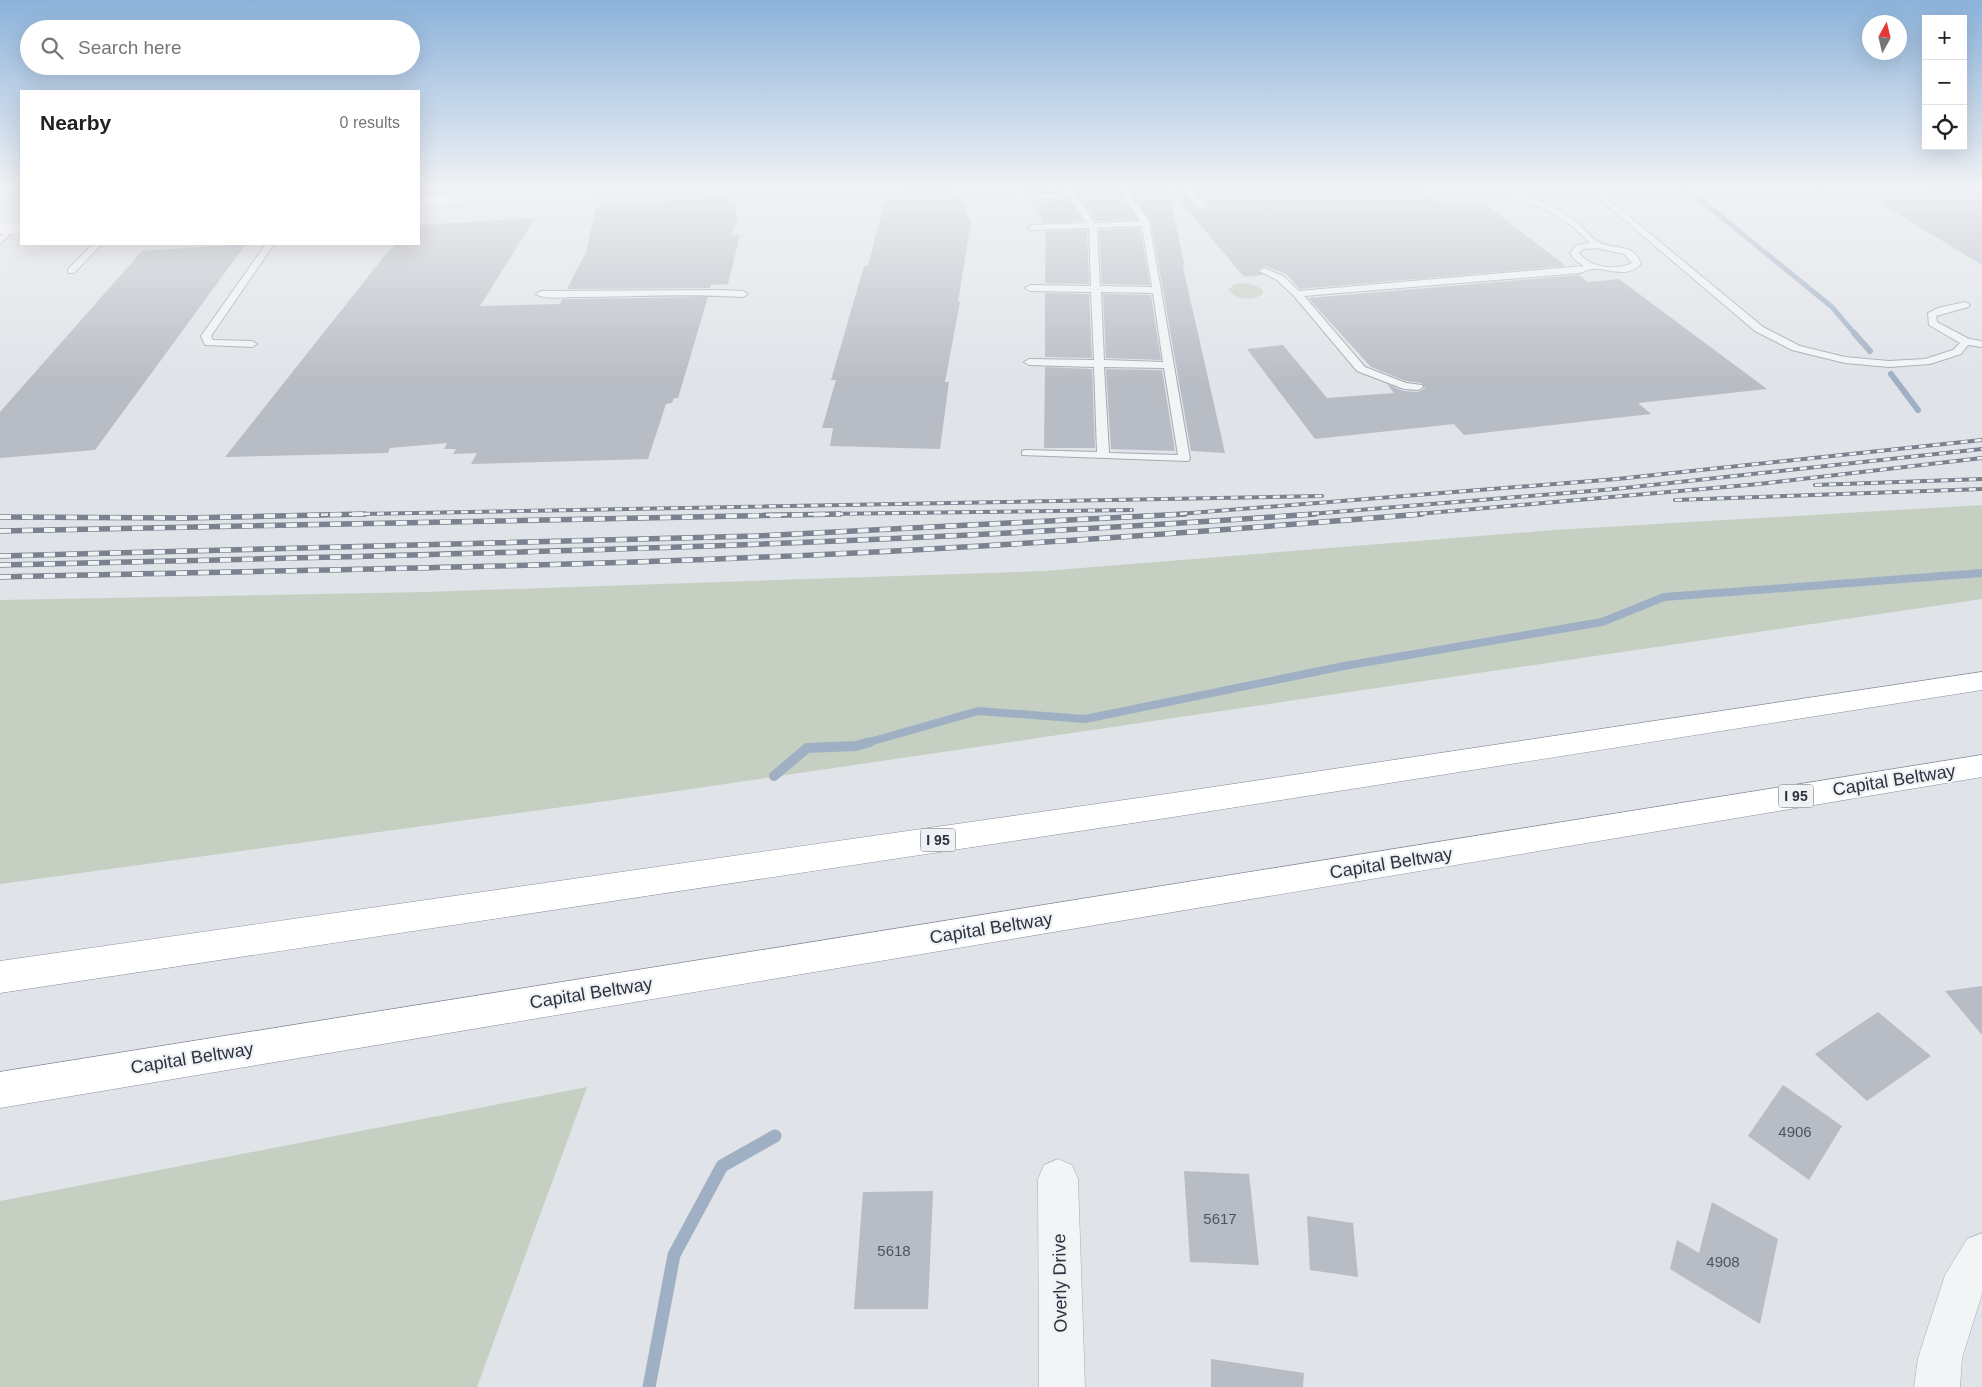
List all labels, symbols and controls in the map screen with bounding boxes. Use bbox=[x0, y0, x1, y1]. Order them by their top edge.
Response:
north arrow bbox=[1862, 15, 1907, 60]
map controls bbox=[1922, 15, 1967, 150]
button: + bbox=[1922, 15, 1967, 60]
search box bbox=[20, 20, 420, 75]
icon: search bbox=[38, 34, 66, 62]
text: Search here bbox=[78, 37, 182, 58]
button: − bbox=[1922, 60, 1967, 105]
button: locate bbox=[1922, 105, 1967, 150]
text: Nearby bbox=[40, 111, 111, 134]
text: 0 results bbox=[340, 114, 400, 131]
street label: Capital Beltway bbox=[1831, 760, 1957, 800]
road number: I 95 bbox=[1778, 784, 1814, 808]
road number: I 95 bbox=[920, 828, 956, 852]
street label: Capital Beltway bbox=[1328, 843, 1454, 883]
street label: Capital Beltway bbox=[928, 908, 1054, 948]
street label: Capital Beltway bbox=[528, 973, 654, 1013]
street label: Capital Beltway bbox=[129, 1038, 255, 1078]
house number: 4906 bbox=[1778, 1123, 1812, 1140]
house number: 5617 bbox=[1203, 1210, 1237, 1227]
street label: Overly Drive bbox=[1049, 1233, 1071, 1333]
house number: 5618 bbox=[877, 1242, 911, 1259]
house number: 4908 bbox=[1706, 1253, 1740, 1270]

